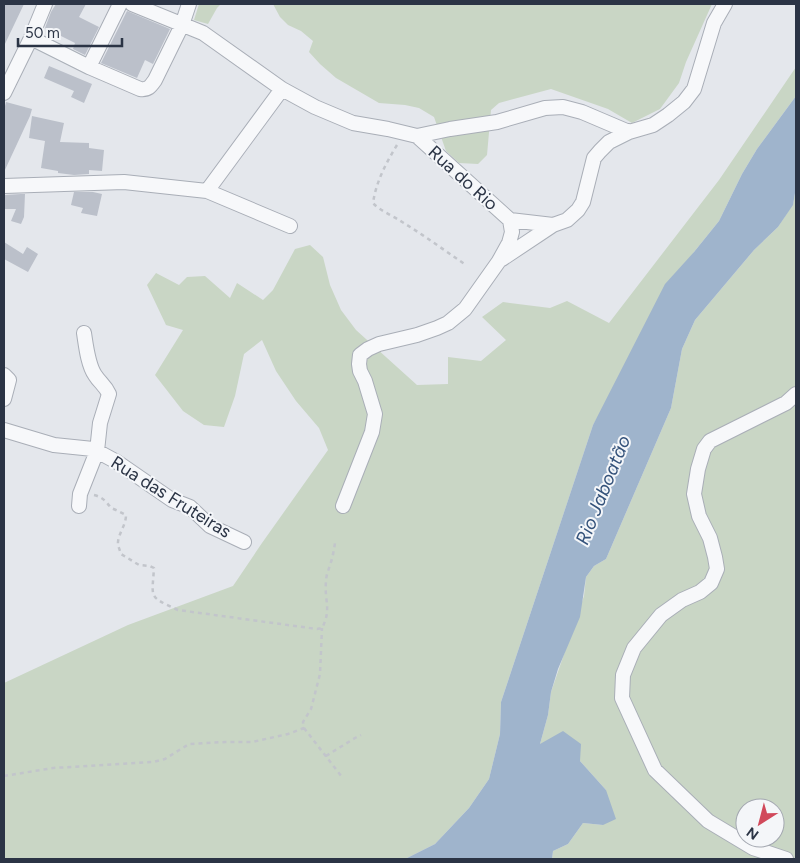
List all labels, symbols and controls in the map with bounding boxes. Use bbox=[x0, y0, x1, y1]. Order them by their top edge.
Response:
scale bar bbox=[18, 15, 121, 47]
text: 50 m bbox=[25, 24, 60, 42]
street label: Rua do Rio bbox=[424, 141, 502, 215]
water label: Rio Jaboatão bbox=[571, 432, 635, 548]
street label: Rua das Fruteiras bbox=[107, 451, 235, 543]
north arrow bbox=[735, 798, 785, 848]
text: N bbox=[743, 823, 762, 843]

